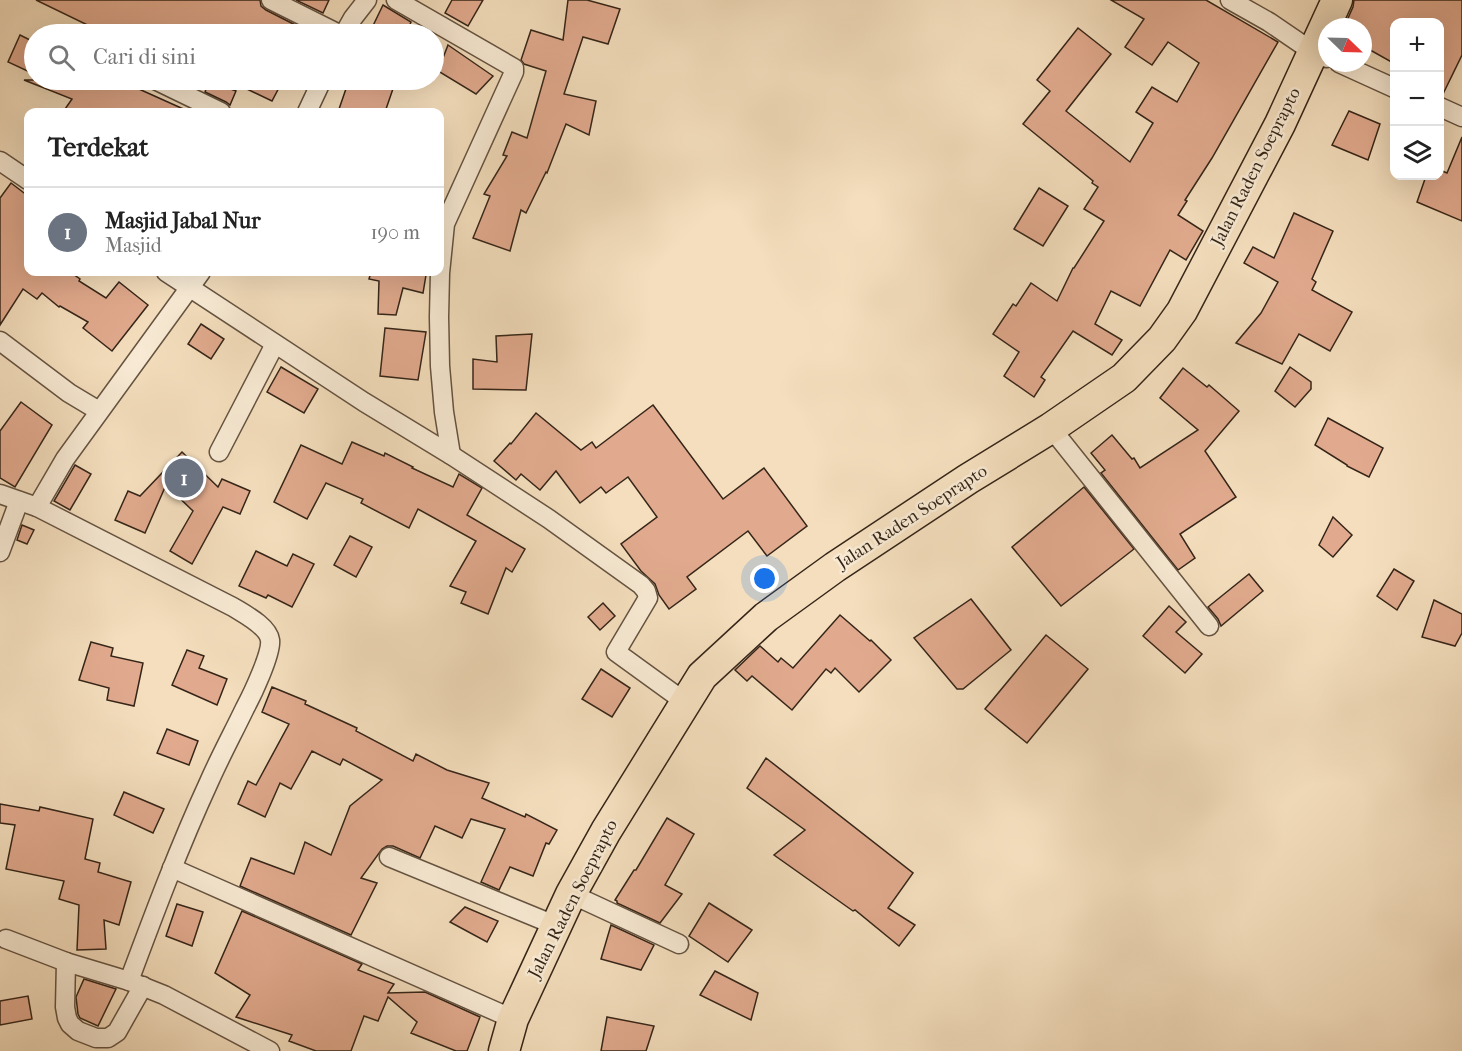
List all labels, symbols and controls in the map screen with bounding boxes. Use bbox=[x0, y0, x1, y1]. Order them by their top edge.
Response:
north arrow bbox=[1318, 18, 1372, 72]
map controls bbox=[1390, 18, 1444, 180]
button: + bbox=[1390, 18, 1444, 72]
search box bbox=[24, 24, 444, 90]
icon: search bbox=[45, 41, 78, 74]
text: Cari di sini bbox=[93, 44, 196, 70]
button: − bbox=[1390, 72, 1444, 126]
street label: Jalan Raden Soeprapto bbox=[1206, 84, 1305, 252]
button: layers bbox=[1390, 126, 1444, 180]
text: Terdekat bbox=[48, 132, 149, 163]
text: Masjid Jabal Nur bbox=[105, 208, 261, 234]
text: 1 bbox=[64, 221, 71, 244]
text: 190 m bbox=[370, 221, 420, 244]
text: Masjid bbox=[105, 234, 162, 257]
pin: 1 bbox=[164, 456, 204, 500]
street label: Jalan Raden Soeprapto bbox=[831, 460, 991, 575]
your location bbox=[750, 564, 779, 593]
street label: Jalan Raden Soeprapto bbox=[523, 816, 622, 984]

